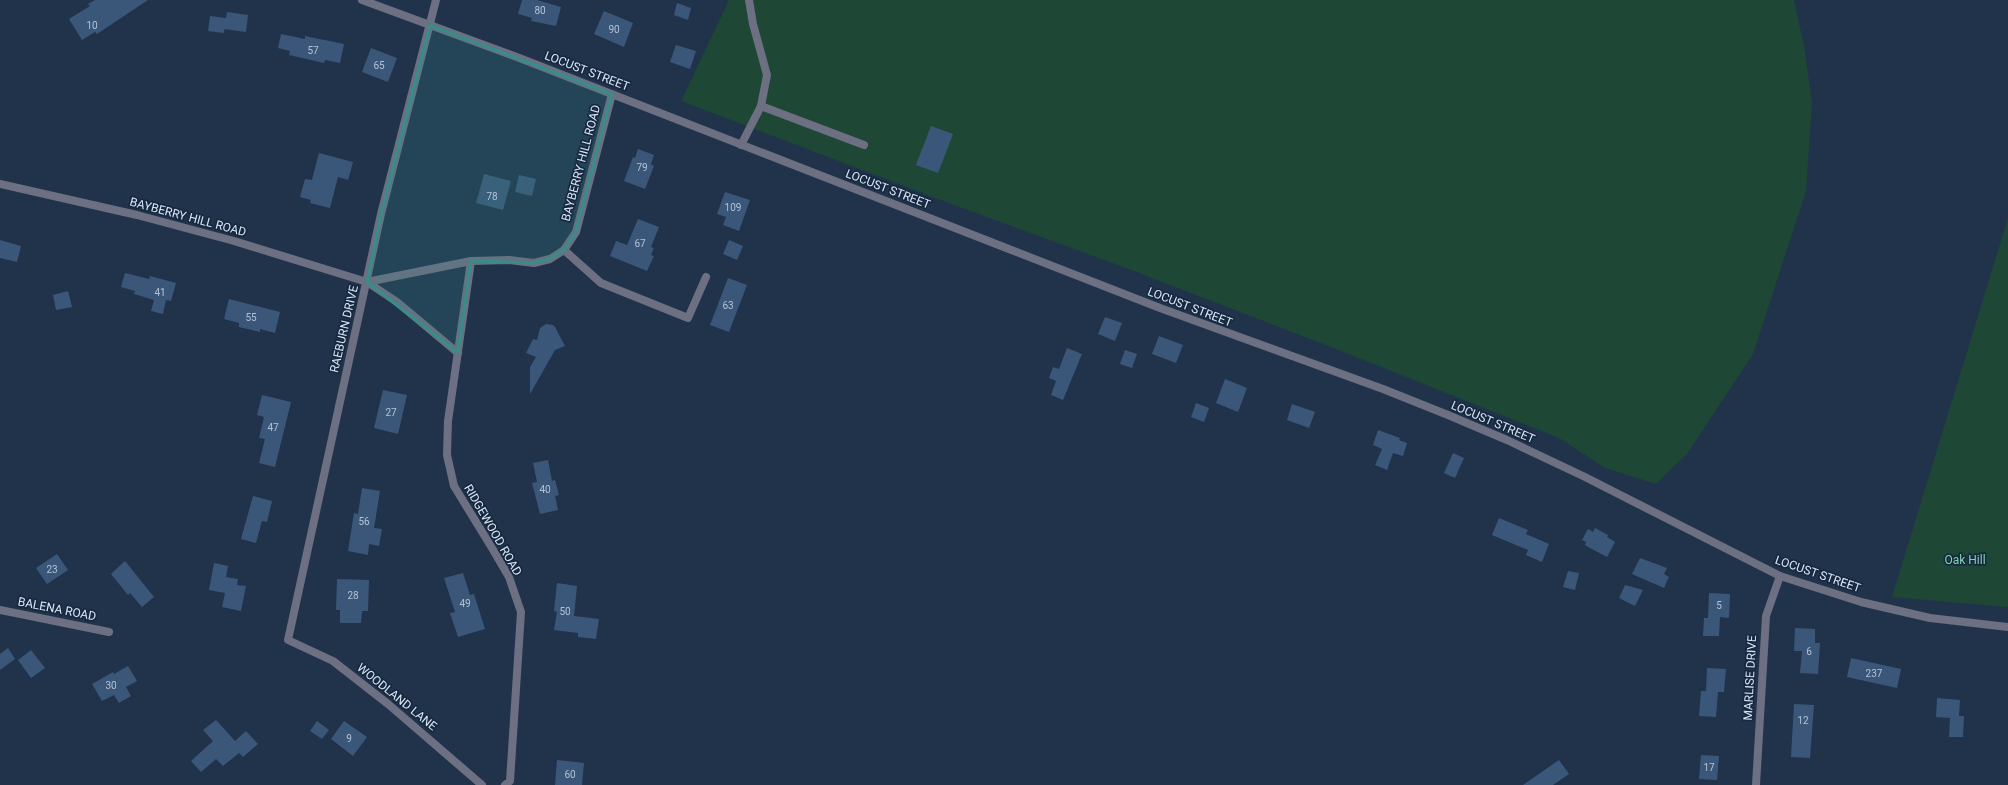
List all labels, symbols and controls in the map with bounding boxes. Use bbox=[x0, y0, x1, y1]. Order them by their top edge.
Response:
house number: 80 bbox=[534, 5, 546, 16]
house number: 10 bbox=[86, 20, 98, 31]
house number: 90 bbox=[608, 24, 620, 35]
house number: 57 bbox=[307, 45, 319, 56]
street label: LOCUST STREET bbox=[543, 48, 631, 94]
house number: 65 bbox=[373, 60, 385, 71]
street label: BAYBERRY HILL ROAD bbox=[559, 103, 603, 223]
house number: 79 bbox=[636, 162, 648, 173]
street label: LOCUST STREET bbox=[844, 166, 932, 212]
house number: 78 bbox=[486, 191, 498, 202]
street label: BAYBERRY HILL ROAD bbox=[128, 195, 248, 239]
house number: 109 bbox=[725, 202, 741, 213]
house number: 67 bbox=[634, 238, 646, 249]
street label: RAEBURN DRIVE bbox=[327, 284, 361, 374]
street label: LOCUST STREET bbox=[1146, 284, 1234, 330]
house number: 41 bbox=[154, 287, 166, 298]
house number: 63 bbox=[722, 300, 734, 311]
house number: 55 bbox=[245, 312, 257, 323]
street label: LOCUST STREET bbox=[1449, 398, 1537, 446]
house number: 27 bbox=[385, 407, 397, 418]
house number: 47 bbox=[267, 422, 279, 433]
street label: RIDGEWOOD ROAD bbox=[461, 482, 525, 578]
house number: 40 bbox=[539, 484, 551, 495]
house number: 56 bbox=[358, 516, 370, 527]
street label: LOCUST STREET bbox=[1773, 553, 1863, 595]
park label: Oak Hill bbox=[1944, 553, 1986, 567]
house number: 23 bbox=[46, 564, 58, 575]
house number: 28 bbox=[347, 590, 359, 601]
street label: BALENA ROAD bbox=[17, 595, 97, 623]
house number: 49 bbox=[459, 598, 471, 609]
house number: 5 bbox=[1716, 600, 1722, 611]
house number: 50 bbox=[559, 606, 571, 617]
street label: MARLISE DRIVE bbox=[1741, 635, 1759, 721]
house number: 6 bbox=[1806, 646, 1812, 657]
street label: WOODLAND LANE bbox=[354, 661, 440, 734]
house number: 237 bbox=[1866, 668, 1883, 679]
house number: 30 bbox=[105, 680, 117, 691]
house number: 12 bbox=[1797, 715, 1809, 726]
house number: 9 bbox=[346, 733, 352, 744]
house number: 17 bbox=[1703, 762, 1715, 773]
house number: 60 bbox=[564, 769, 576, 780]

